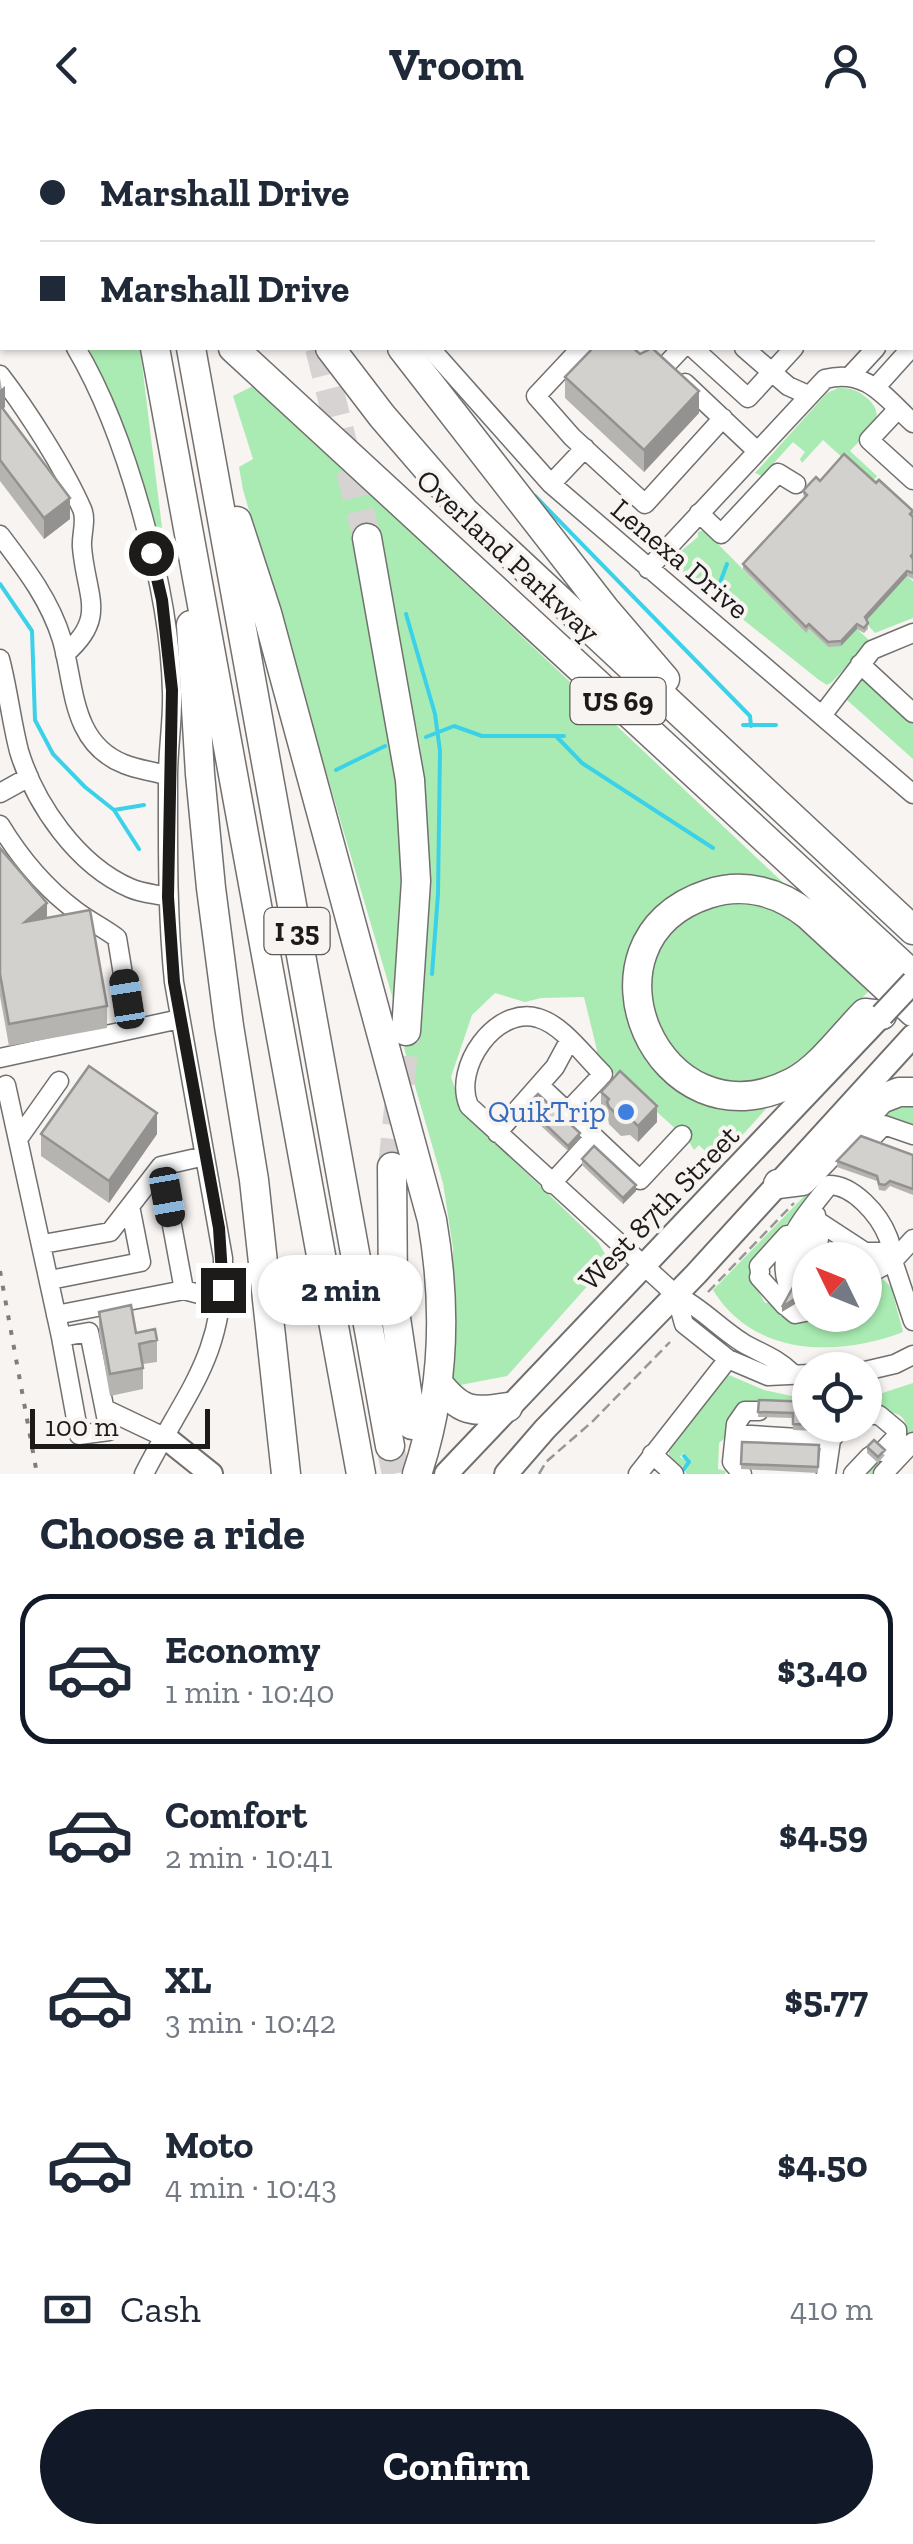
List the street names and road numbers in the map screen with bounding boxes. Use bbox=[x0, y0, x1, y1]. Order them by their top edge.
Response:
street label: Overland Parkway bbox=[409, 462, 608, 651]
street label: Lenexa Drive bbox=[604, 491, 756, 627]
road number: US 69 bbox=[570, 678, 666, 724]
road number: I 35 bbox=[264, 908, 330, 954]
street label: West 87th Street bbox=[571, 1118, 747, 1298]

